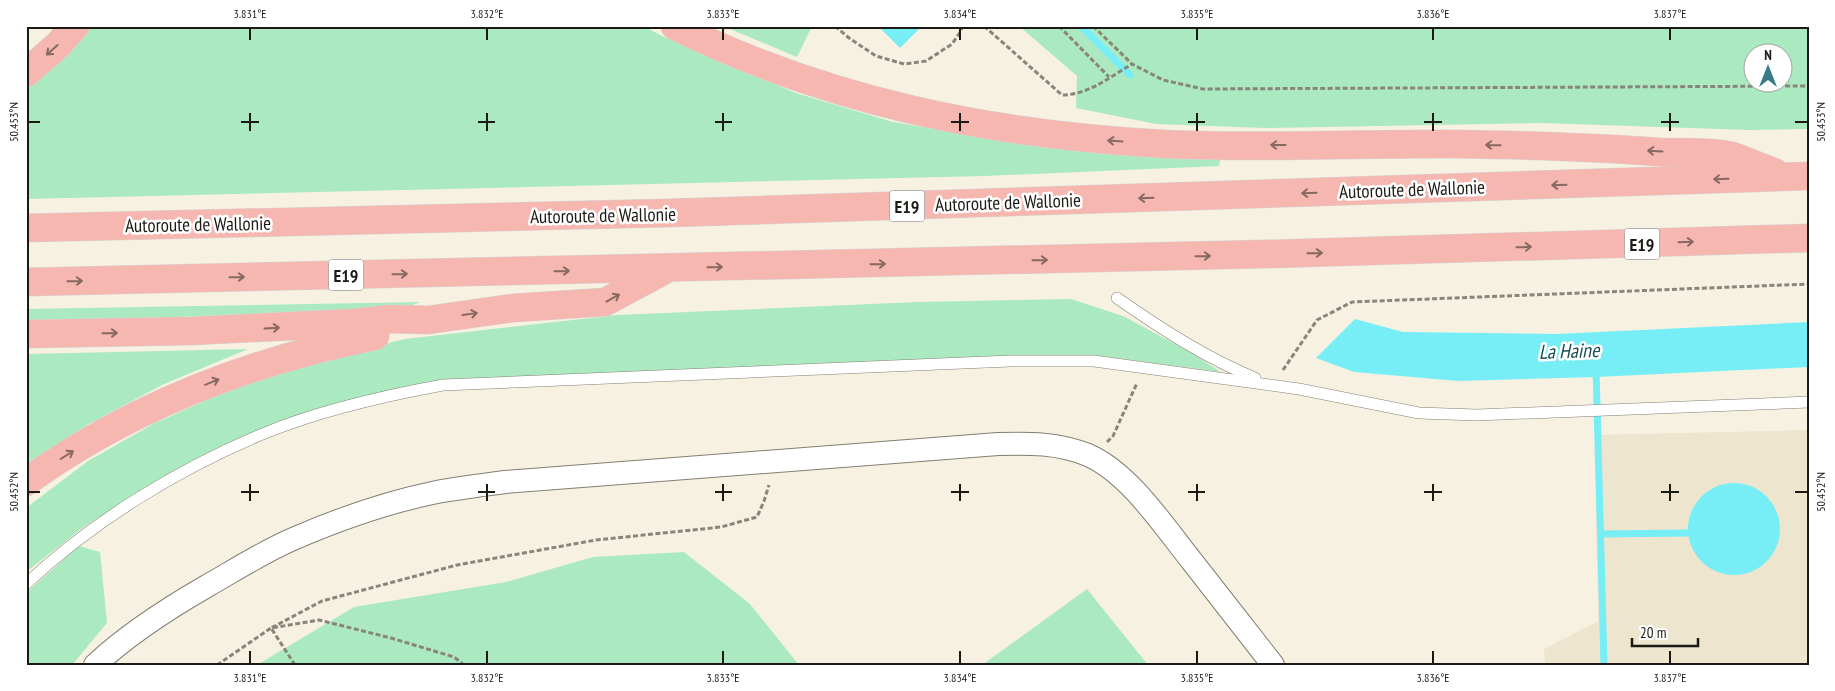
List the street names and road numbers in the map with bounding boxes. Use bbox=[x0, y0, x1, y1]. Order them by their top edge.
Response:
street label: Autoroute de Wallonie bbox=[1339, 174, 1486, 204]
street label: Autoroute de Wallonie bbox=[935, 187, 1082, 217]
road number: E19 bbox=[890, 190, 924, 222]
street label: Autoroute de Wallonie bbox=[530, 202, 676, 228]
street label: Autoroute de Wallonie bbox=[125, 211, 271, 237]
road number: E19 bbox=[1624, 228, 1660, 260]
road number: E19 bbox=[328, 260, 364, 290]

